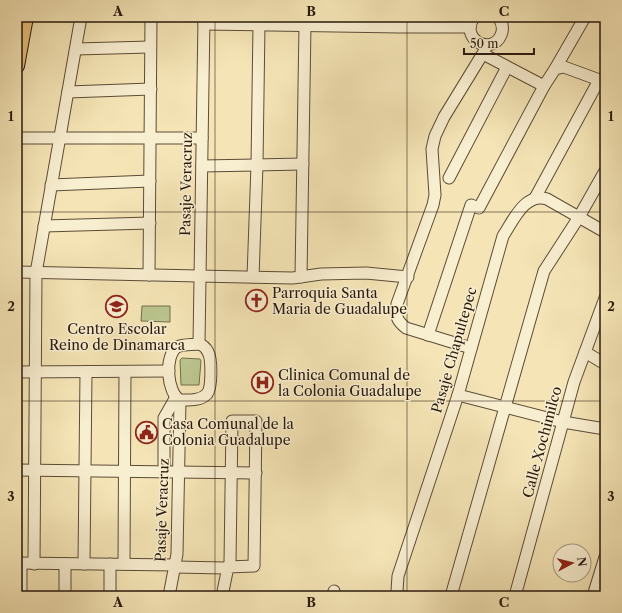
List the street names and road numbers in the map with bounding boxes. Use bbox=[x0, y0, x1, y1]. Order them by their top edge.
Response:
street label: Pasaje Veracruz bbox=[176, 132, 196, 236]
street label: Pasaje Chapultepec bbox=[427, 285, 481, 415]
street label: Calle Xochimilco bbox=[518, 384, 566, 500]
street label: Pasaje Veracruz bbox=[151, 458, 173, 562]

